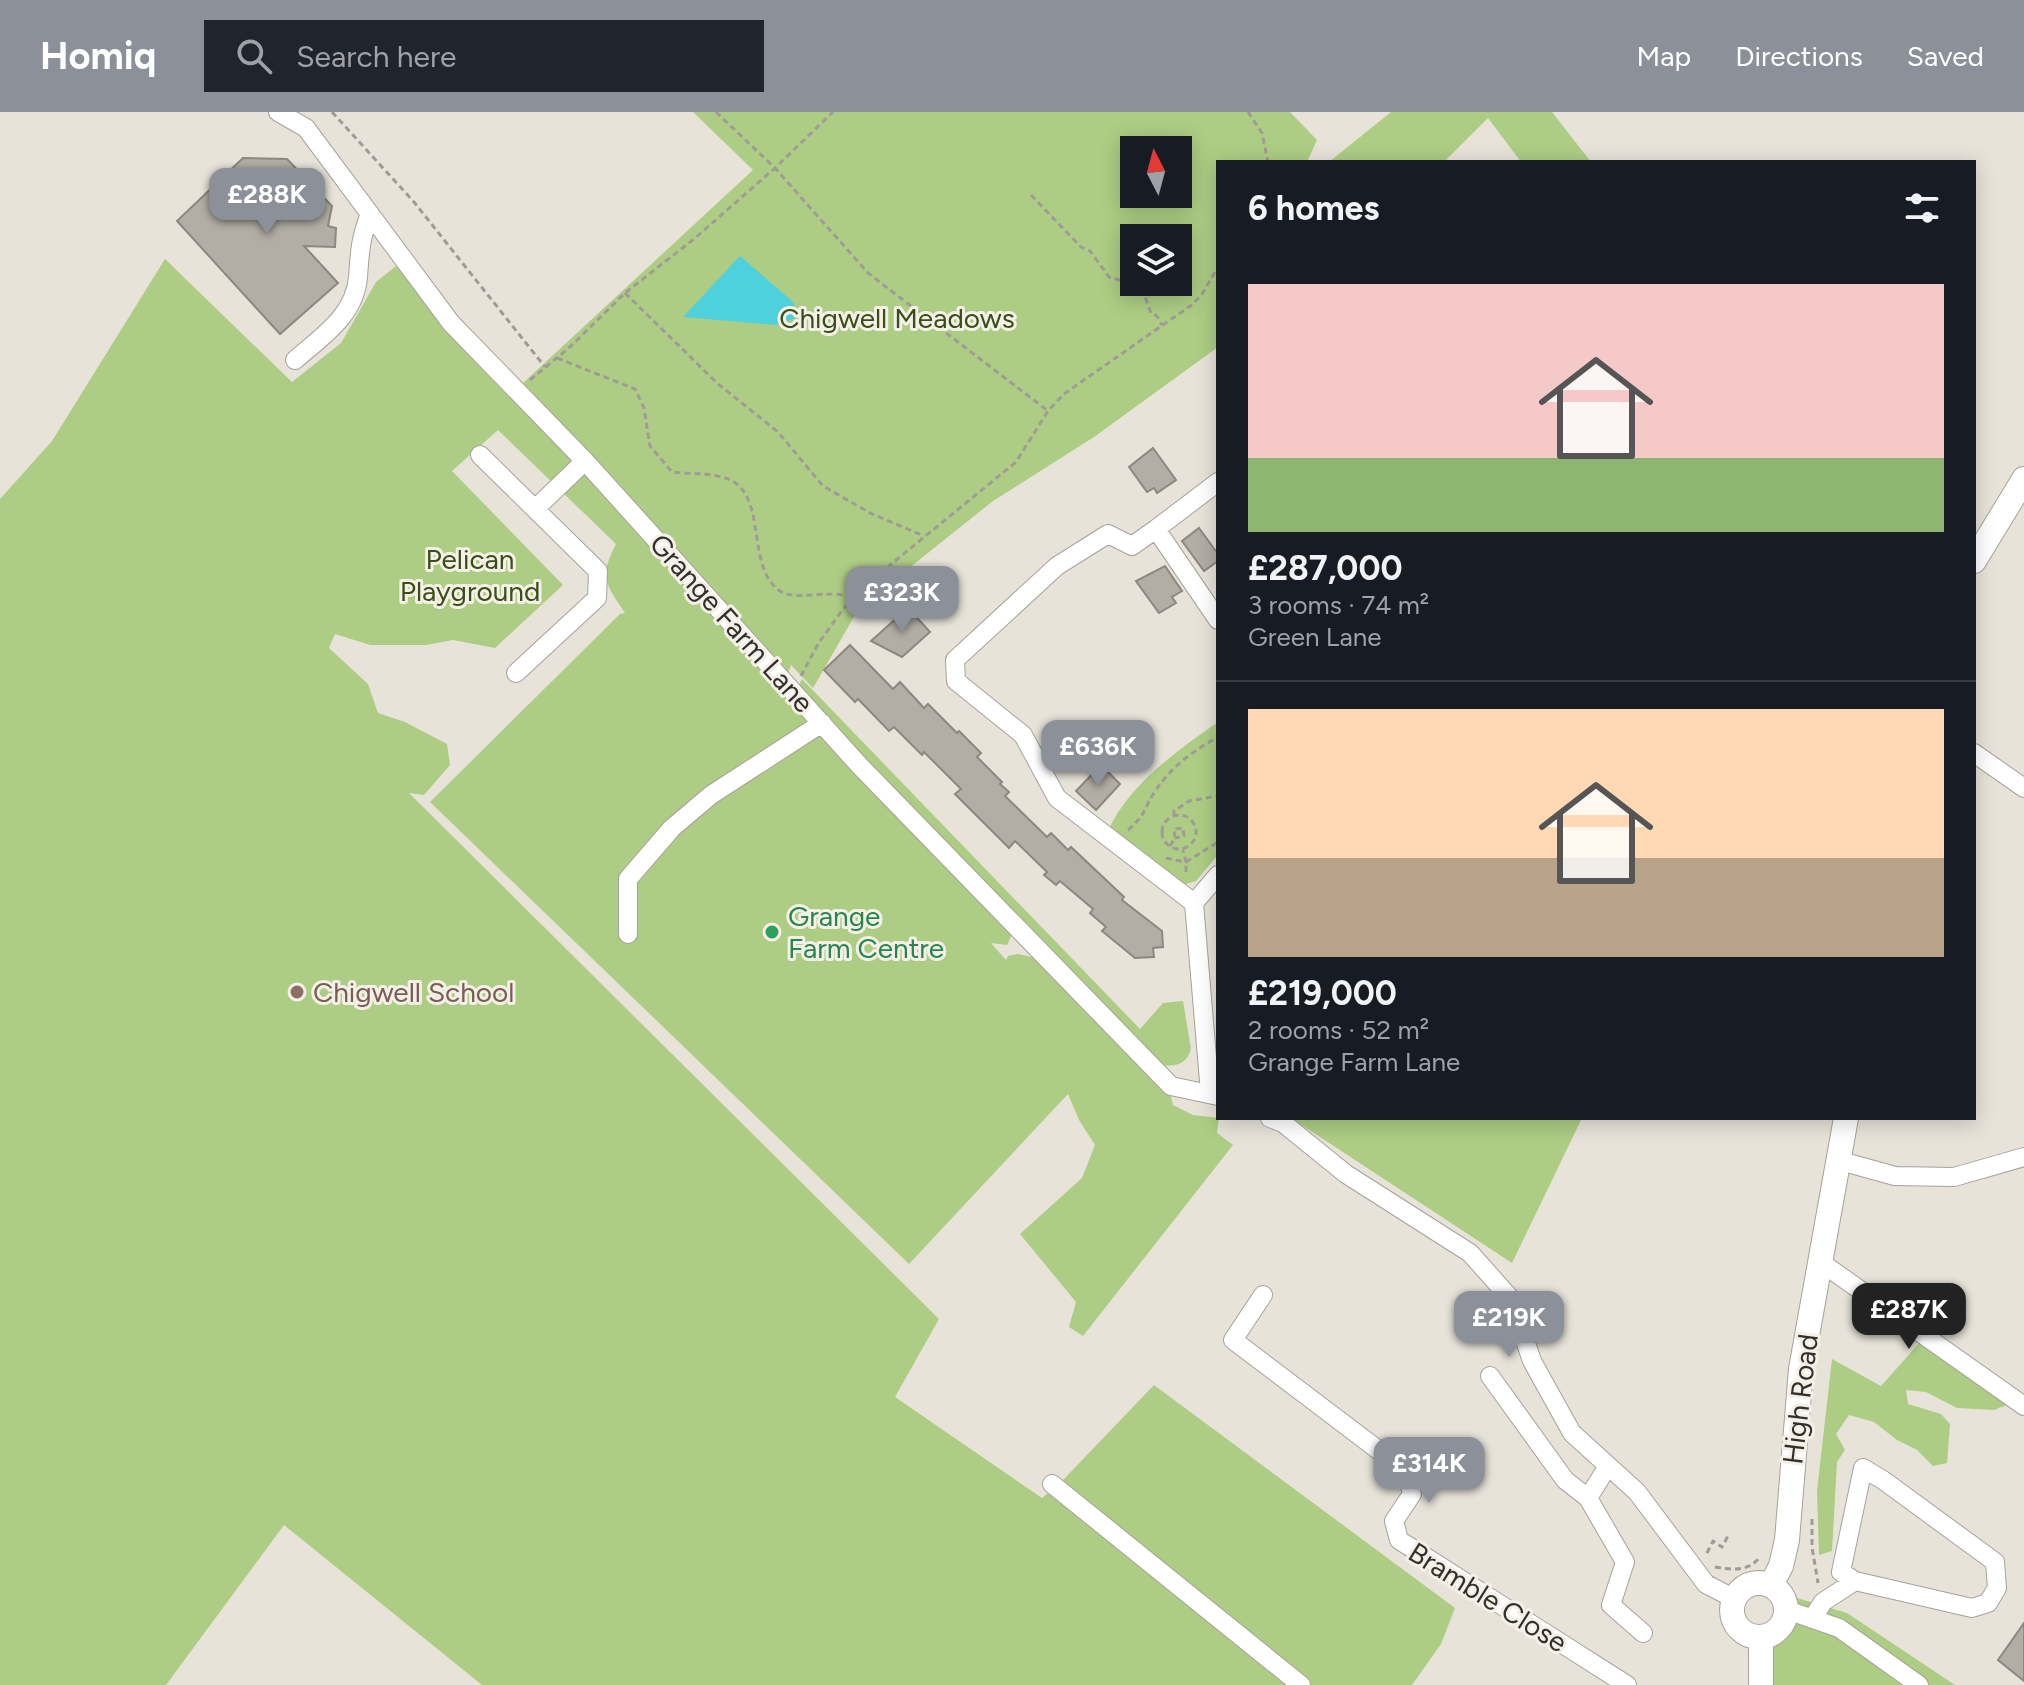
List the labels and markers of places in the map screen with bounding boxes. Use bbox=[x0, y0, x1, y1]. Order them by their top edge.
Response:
pin: £288K bbox=[211, 168, 323, 236]
pin: £323K bbox=[846, 566, 958, 634]
pin: £636K bbox=[1042, 720, 1154, 788]
place label: Grange Farm Centre bbox=[788, 899, 944, 965]
marker: Grange Farm Centre bbox=[763, 923, 781, 941]
place label: Chigwell School bbox=[313, 975, 515, 1009]
marker: Chigwell School bbox=[288, 983, 306, 1001]
pin: £287K bbox=[1853, 1283, 1965, 1351]
pin: £219K bbox=[1453, 1291, 1565, 1359]
pin: £314K bbox=[1373, 1437, 1485, 1505]

